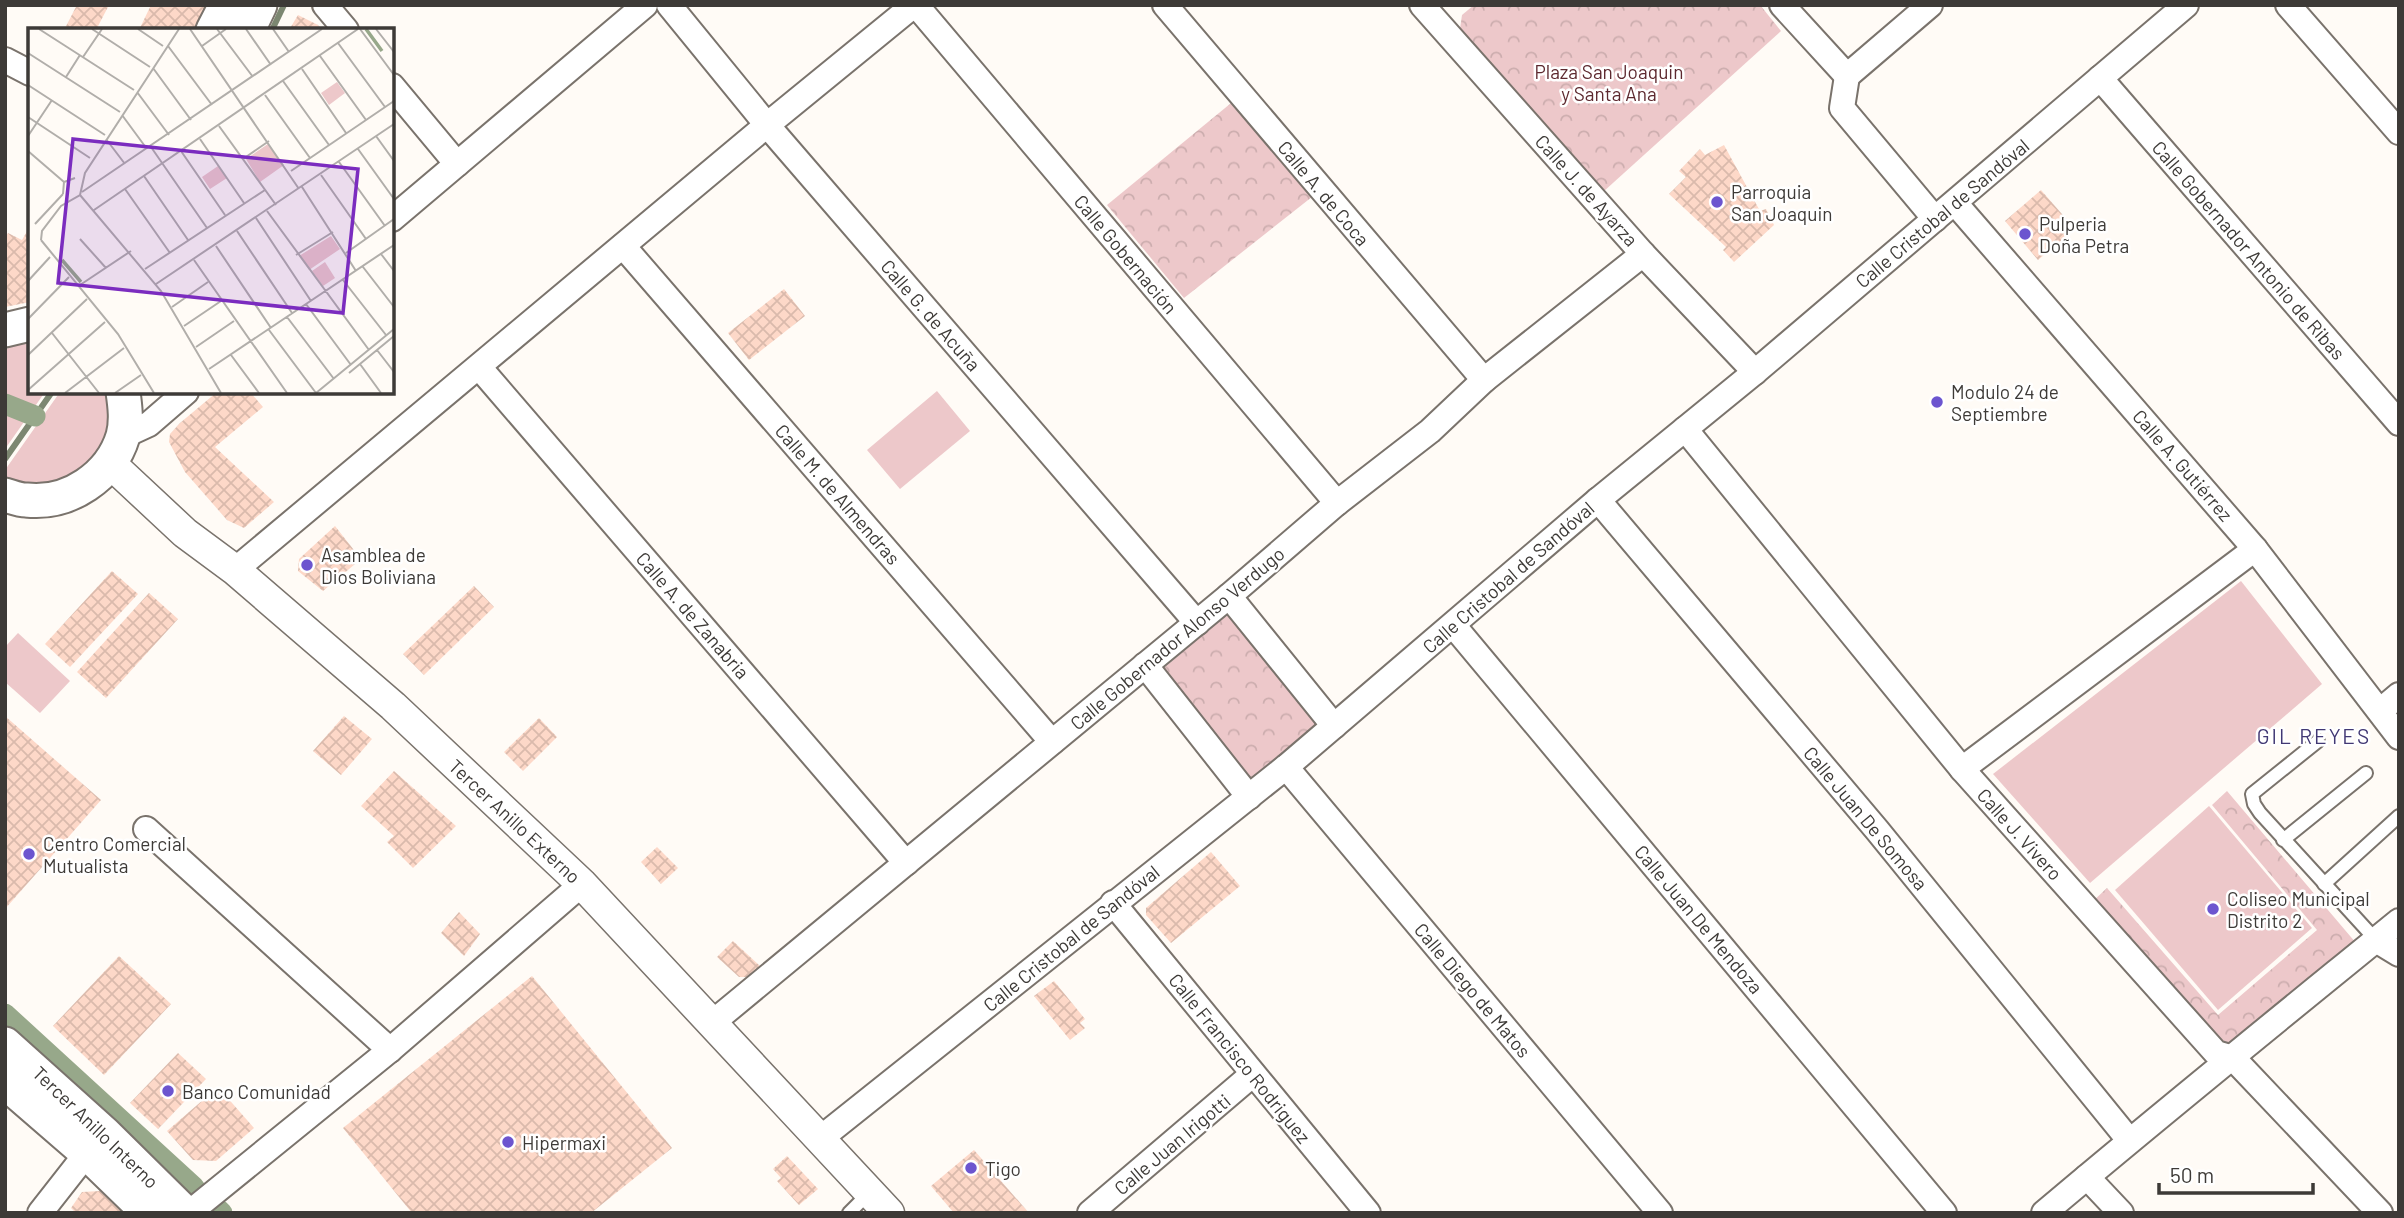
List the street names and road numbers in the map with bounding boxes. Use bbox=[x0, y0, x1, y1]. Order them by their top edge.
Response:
street label: Calle J. de Ayarza bbox=[1531, 129, 1643, 251]
street label: Calle Cristobal de Sandóval bbox=[1850, 134, 2034, 292]
street label: Calle A. de Coca bbox=[1273, 136, 1375, 250]
street label: Calle Gobernador Antonio de Ribas bbox=[2148, 136, 2350, 364]
street label: Calle Gobernación bbox=[1070, 190, 1182, 318]
street label: Calle G. de Acuña bbox=[876, 255, 986, 375]
street label: Calle A. Gutiérrez bbox=[2128, 404, 2238, 526]
street label: Calle M. de Almendras bbox=[771, 419, 905, 569]
street label: Calle Cristobal de Sandóval bbox=[1418, 496, 1598, 658]
street label: Calle Gobernador Alonso Verdugo bbox=[1065, 542, 1289, 734]
street label: Calle A. de Zanabria bbox=[632, 547, 754, 683]
street label: Calle Juan De Somosa bbox=[1799, 741, 1933, 895]
street label: Tercer Anillo Externo bbox=[445, 754, 585, 888]
street label: Calle J. Vivero bbox=[1973, 783, 2067, 885]
street label: Calle Juan De Mendoza bbox=[1630, 840, 1768, 998]
street label: Calle Cristobal de Sandóval bbox=[978, 860, 1164, 1016]
street label: Calle Diego de Matos bbox=[1410, 918, 1536, 1062]
street label: Calle Francisco Rodriguez bbox=[1164, 968, 1316, 1148]
street label: Tercer Anillo Interno bbox=[28, 1061, 164, 1193]
street label: Calle Juan Irigotti bbox=[1109, 1089, 1235, 1199]

